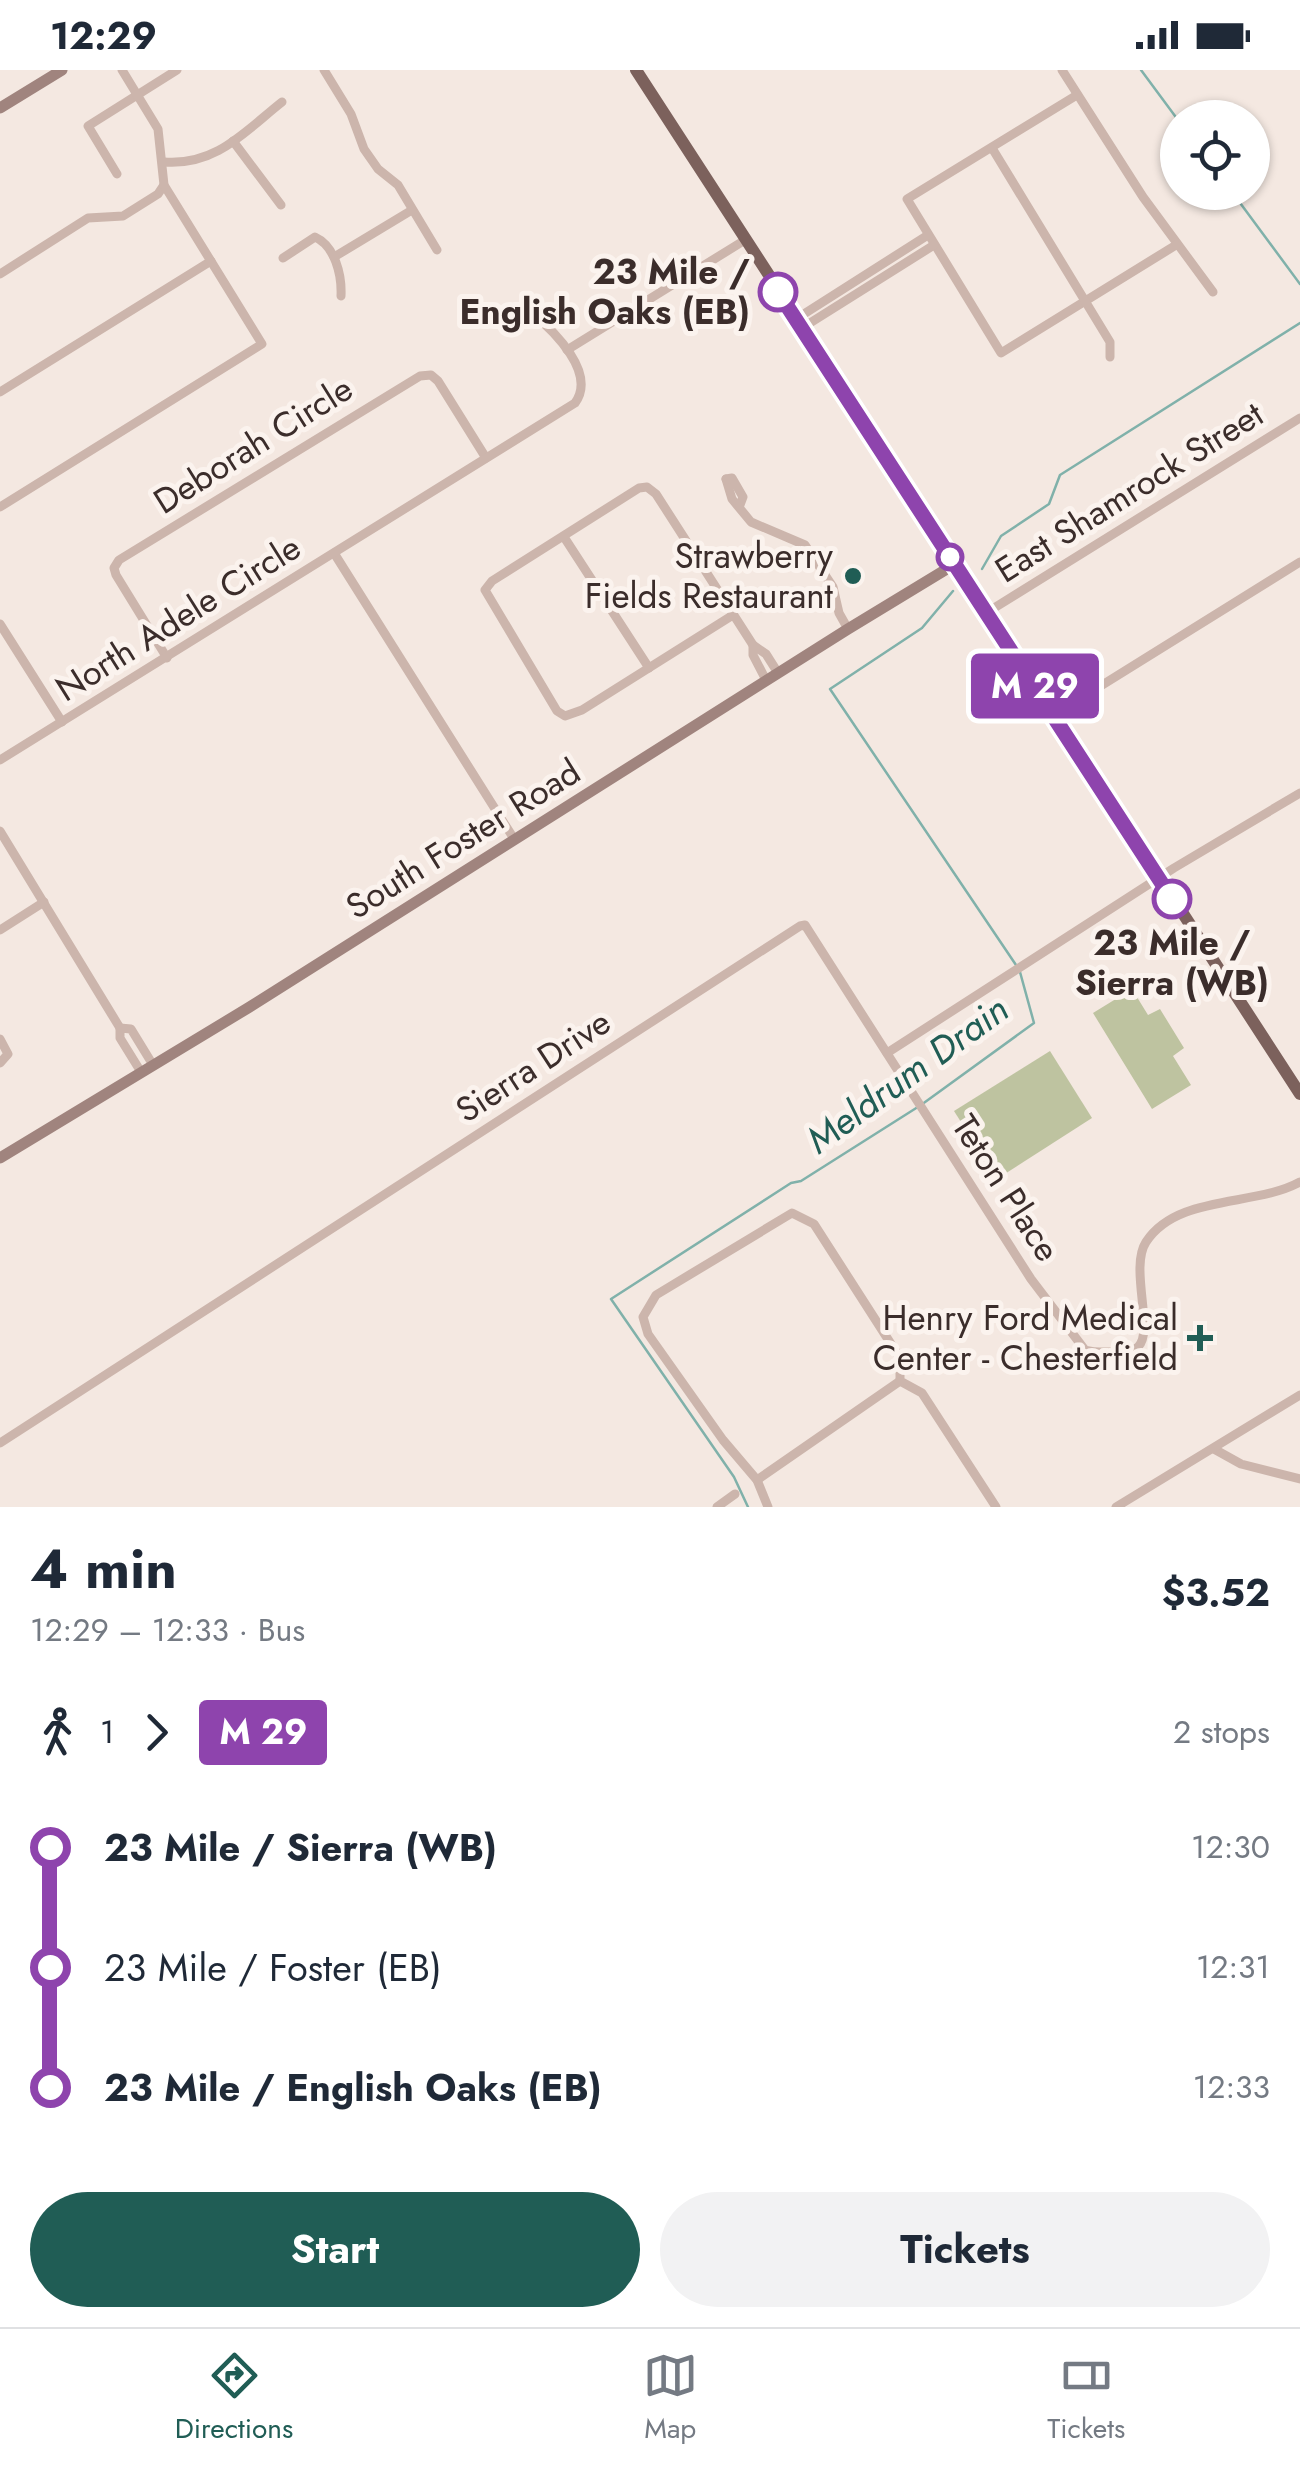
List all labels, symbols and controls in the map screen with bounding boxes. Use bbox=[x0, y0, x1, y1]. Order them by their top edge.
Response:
text: 12:29 bbox=[50, 8, 157, 63]
map controls bbox=[1160, 100, 1270, 210]
button: locate bbox=[1160, 100, 1270, 210]
place label: 23 Mile / English Oaks (EB) bbox=[459, 247, 750, 337]
marker: 23 Mile / English Oaks (EB) bbox=[759, 273, 797, 311]
street label: Deborah Circle bbox=[144, 364, 362, 526]
street label: East Shamrock Street bbox=[985, 389, 1273, 595]
street label: North Adele Circle bbox=[46, 522, 310, 714]
place label: Strawberry Fields Restaurant bbox=[585, 531, 834, 621]
unlabelled marker bbox=[937, 544, 963, 570]
marker: Strawberry Fields Restaurant bbox=[842, 565, 864, 587]
line badge: M 29 bbox=[965, 654, 1105, 718]
text: M 29 bbox=[991, 661, 1079, 711]
street label: South Foster Road bbox=[336, 747, 590, 931]
marker: 23 Mile / Sierra (WB) bbox=[1153, 880, 1191, 918]
place label: 23 Mile / Sierra (WB) bbox=[1075, 918, 1269, 1008]
water label: Meldrum Drain bbox=[794, 982, 1020, 1166]
street label: Sierra Drive bbox=[446, 997, 620, 1135]
street label: Teton Place bbox=[940, 1105, 1072, 1271]
place label: Henry Ford Medical Center - Chesterfield bbox=[873, 1293, 1178, 1383]
marker: Henry Ford Medical Center - Chesterfield bbox=[1187, 1325, 1213, 1351]
text: 4 min bbox=[30, 1529, 177, 1609]
text: $3.52 bbox=[1162, 1565, 1270, 1620]
text: 12:29 – 12:33 · Bus bbox=[30, 1607, 305, 1653]
icon: walk bbox=[30, 1705, 85, 1760]
icon: forward bbox=[129, 1705, 184, 1760]
text: M 29 bbox=[219, 1707, 307, 1757]
text: 1 bbox=[100, 1709, 114, 1755]
text: 2 stops bbox=[1173, 1709, 1270, 1755]
text: 23 Mile / Sierra (WB) bbox=[104, 1820, 497, 1875]
text: 12:30 bbox=[1191, 1824, 1270, 1870]
text: 23 Mile / Foster (EB) bbox=[104, 1940, 442, 1995]
text: 12:31 bbox=[1196, 1944, 1270, 1990]
text: 23 Mile / English Oaks (EB) bbox=[104, 2060, 602, 2115]
text: 12:33 bbox=[1193, 2064, 1270, 2110]
button: Start bbox=[30, 2192, 640, 2307]
button: Tickets bbox=[660, 2192, 1270, 2307]
tab: Directions bbox=[175, 2348, 293, 2449]
tab: Map bbox=[643, 2348, 698, 2449]
tab: Tickets bbox=[1047, 2348, 1125, 2449]

